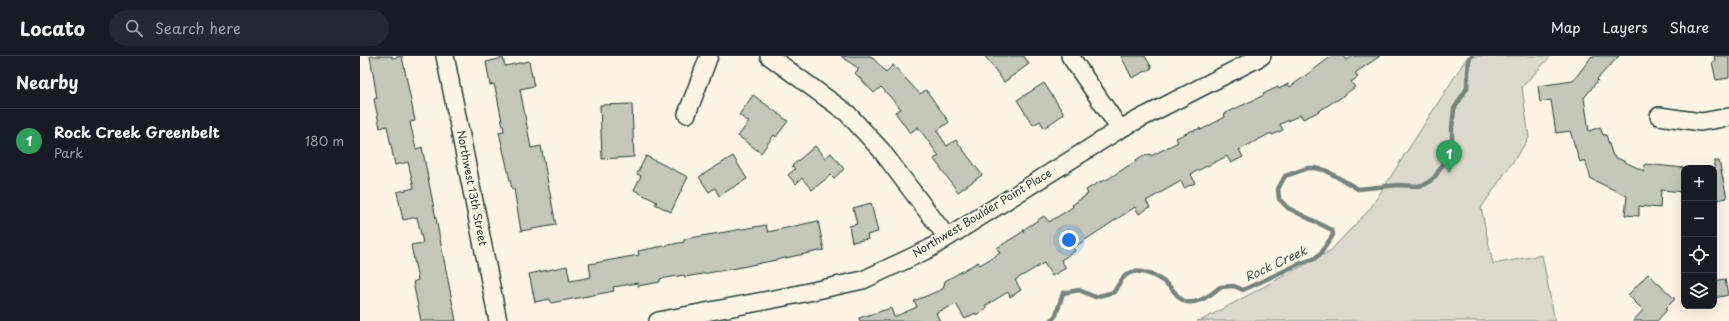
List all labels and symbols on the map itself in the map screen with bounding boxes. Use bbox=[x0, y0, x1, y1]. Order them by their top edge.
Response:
street label: Northwest 13th Street bbox=[453, 129, 492, 248]
pin: 1 bbox=[1436, 140, 1462, 173]
street label: Northwest Boulder Point Place bbox=[909, 164, 1055, 261]
your location bbox=[1059, 230, 1079, 250]
water label: Rock Creek bbox=[1242, 241, 1310, 285]

